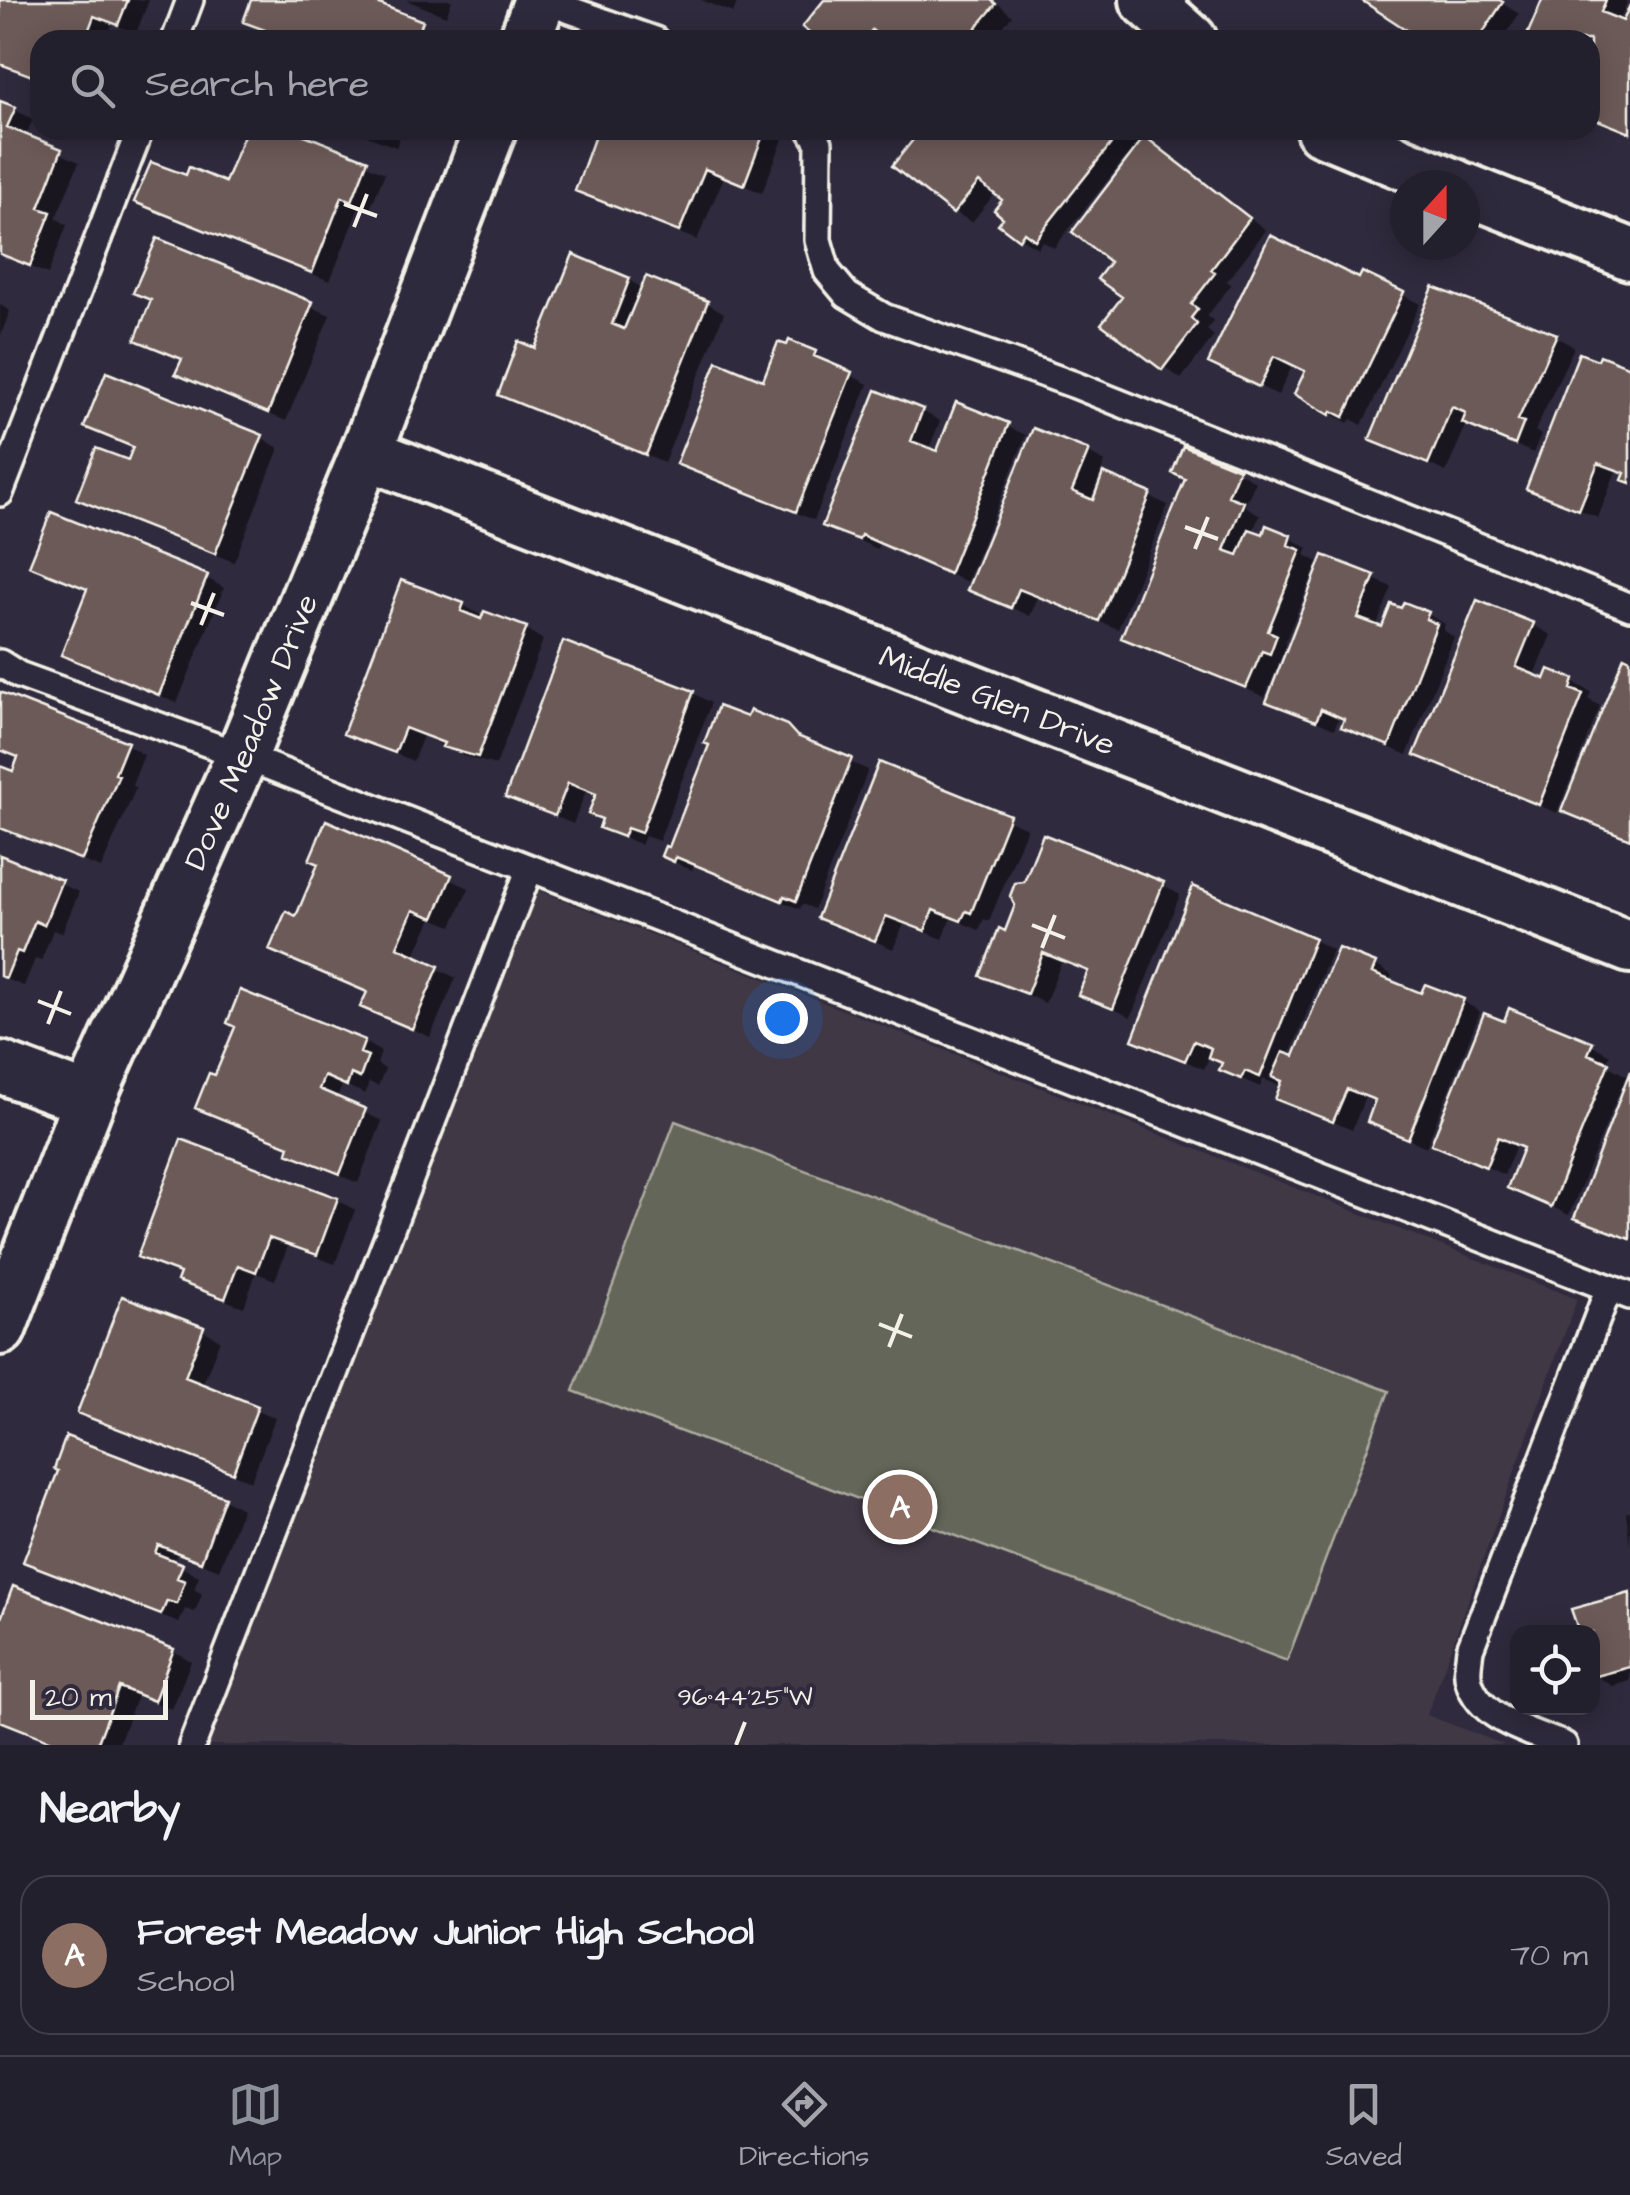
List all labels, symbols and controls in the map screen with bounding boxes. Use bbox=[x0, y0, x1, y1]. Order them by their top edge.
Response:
search box bbox=[30, 30, 1600, 140]
icon: search bbox=[65, 58, 120, 113]
text: Search here bbox=[145, 59, 369, 111]
north arrow bbox=[1390, 170, 1480, 260]
street label: Dove Meadow Drive bbox=[173, 587, 330, 877]
street label: Middle Glen Drive bbox=[872, 635, 1121, 768]
your location bbox=[757, 993, 808, 1044]
pin: A bbox=[868, 1470, 932, 1544]
map controls bbox=[1510, 1625, 1600, 1715]
button: locate bbox=[1510, 1625, 1600, 1715]
scale bar bbox=[30, 1675, 168, 1720]
text: 20 m bbox=[45, 1678, 112, 1717]
text: 96°44'25"W bbox=[678, 1680, 813, 1715]
text: Nearby bbox=[40, 1781, 180, 1839]
text: Forest Meadow Junior High School bbox=[137, 1907, 754, 1959]
text: A bbox=[64, 1933, 85, 1978]
text: 70 m bbox=[1510, 1933, 1588, 1978]
text: School bbox=[137, 1959, 235, 2004]
tab: Map bbox=[228, 2077, 283, 2176]
tab: Directions bbox=[739, 2077, 869, 2176]
tab: Saved bbox=[1326, 2077, 1402, 2176]

